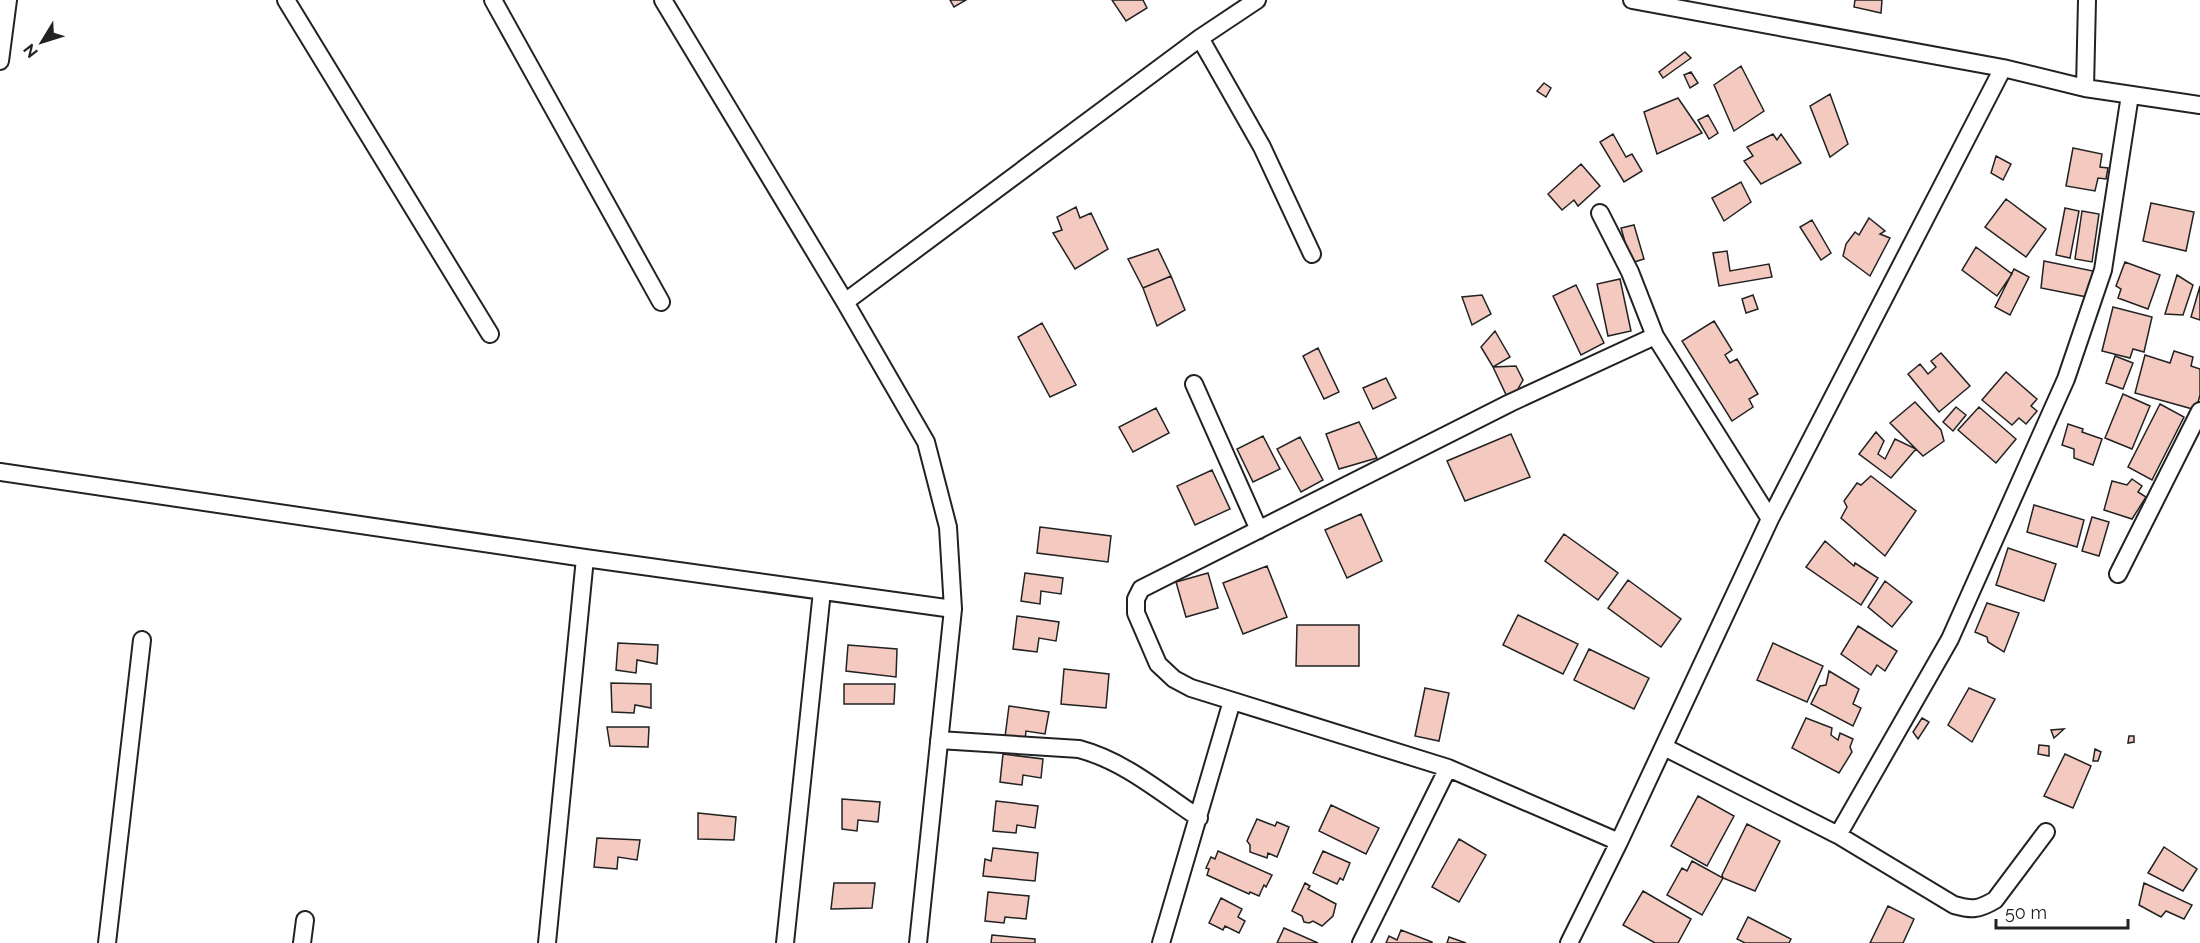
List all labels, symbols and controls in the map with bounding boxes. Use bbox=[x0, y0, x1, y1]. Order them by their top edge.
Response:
north arrow bbox=[12, 12, 72, 72]
text: N bbox=[19, 40, 42, 62]
scale bar bbox=[1996, 892, 2128, 930]
text: 50 m bbox=[2005, 902, 2047, 923]

